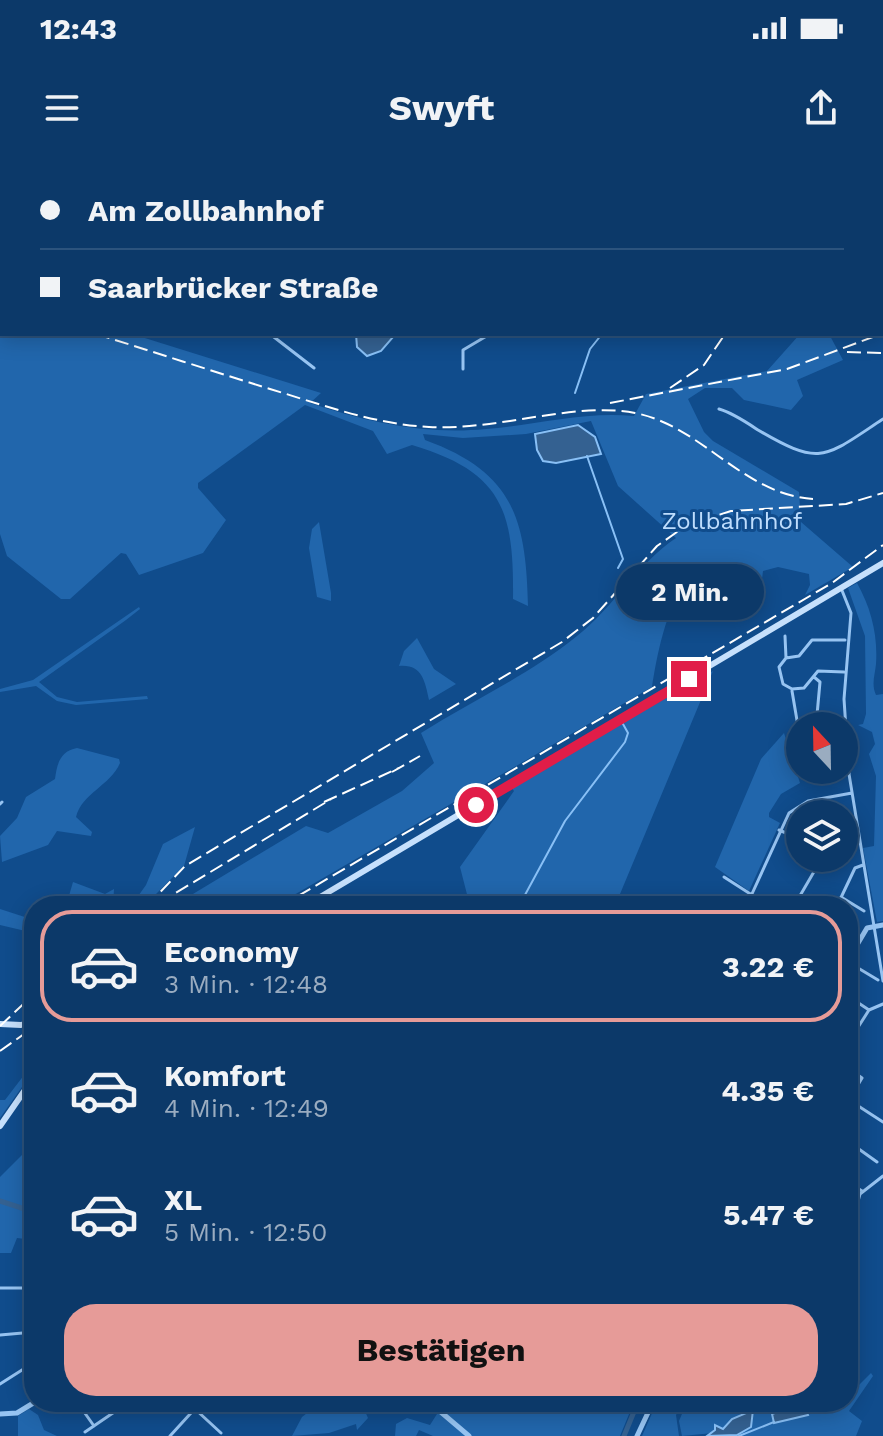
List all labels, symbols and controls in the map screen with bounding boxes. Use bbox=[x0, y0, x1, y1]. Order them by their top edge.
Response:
text: 12:43 bbox=[40, 11, 117, 46]
icon: menu bbox=[40, 86, 84, 130]
icon: share bbox=[799, 86, 843, 130]
text: Swyft bbox=[389, 87, 494, 129]
text: Am Zollbahnhof bbox=[88, 193, 324, 228]
text: Saarbrücker Straße bbox=[88, 270, 378, 305]
park label: Zollbahnhof bbox=[662, 507, 803, 535]
callout: 2 Min. bbox=[615, 563, 763, 619]
text: 2 Min. bbox=[651, 577, 729, 607]
route end bbox=[671, 661, 707, 697]
north arrow bbox=[786, 712, 858, 784]
map controls bbox=[786, 712, 858, 872]
route start bbox=[458, 787, 494, 823]
button: layers bbox=[786, 800, 858, 872]
icon: car bbox=[68, 930, 140, 1002]
text: Economy bbox=[164, 934, 299, 969]
text: 3.22 € bbox=[722, 949, 814, 984]
text: 3 Min. · 12:48 bbox=[164, 969, 328, 999]
icon: car bbox=[68, 1054, 140, 1126]
text: Komfort bbox=[164, 1058, 286, 1093]
text: 4.35 € bbox=[721, 1073, 814, 1108]
text: 4 Min. · 12:49 bbox=[164, 1093, 329, 1123]
icon: car bbox=[68, 1178, 140, 1250]
text: XL bbox=[164, 1182, 202, 1217]
text: 5.47 € bbox=[723, 1197, 814, 1232]
text: 5 Min. · 12:50 bbox=[164, 1217, 328, 1247]
button: Bestätigen bbox=[64, 1304, 818, 1396]

